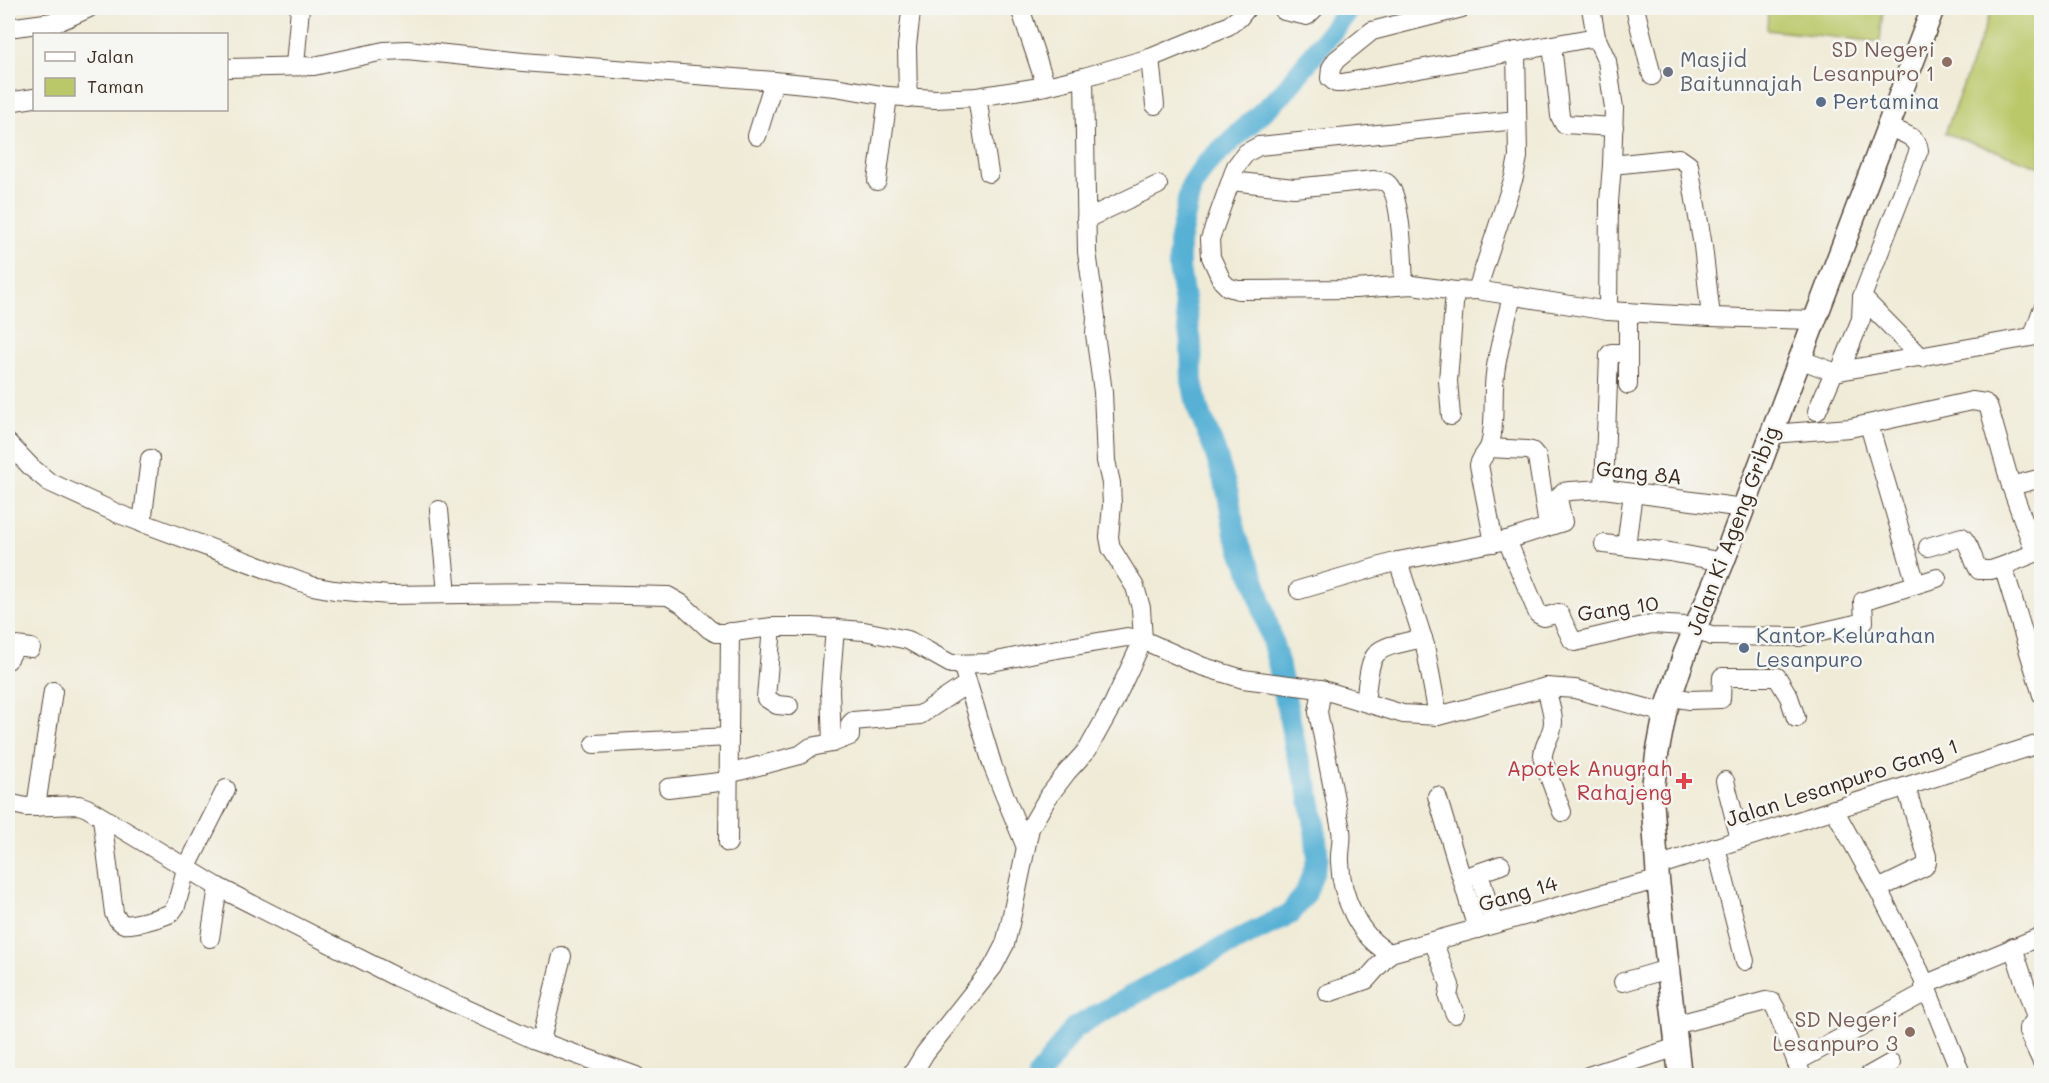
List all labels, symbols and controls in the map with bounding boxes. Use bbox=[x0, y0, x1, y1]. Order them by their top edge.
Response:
legend bbox=[33, 33, 228, 111]
place label: SD Negeri Lesanpuro 1 bbox=[1812, 35, 1935, 86]
text: Jalan bbox=[87, 44, 134, 68]
place label: Masjid Baitunnajah bbox=[1680, 45, 1802, 96]
marker: SD Negeri Lesanpuro 1 bbox=[1940, 55, 1954, 69]
marker: Masjid Baitunnajah bbox=[1661, 65, 1675, 79]
text: Taman bbox=[87, 74, 144, 98]
place label: Pertamina bbox=[1833, 87, 1940, 114]
marker: Pertamina bbox=[1814, 95, 1828, 109]
street label: Jalan Ki Ageng Gribig bbox=[1679, 422, 1784, 639]
street label: Gang 8A bbox=[1595, 454, 1684, 489]
street label: Gang 10 bbox=[1576, 588, 1660, 627]
place label: Kantor Kelurahan Lesanpuro bbox=[1756, 621, 1935, 672]
marker: Kantor Kelurahan Lesanpuro bbox=[1737, 641, 1751, 655]
street label: Jalan Lesanpuro Gang 1 bbox=[1722, 731, 1961, 832]
place label: Apotek Anugrah Rahajeng bbox=[1507, 754, 1672, 805]
marker: Apotek Anugrah Rahajeng bbox=[1677, 774, 1691, 788]
street label: Gang 14 bbox=[1475, 868, 1561, 917]
place label: SD Negeri Lesanpuro 3 bbox=[1773, 1005, 1898, 1056]
marker: SD Negeri Lesanpuro 3 bbox=[1903, 1025, 1917, 1039]

